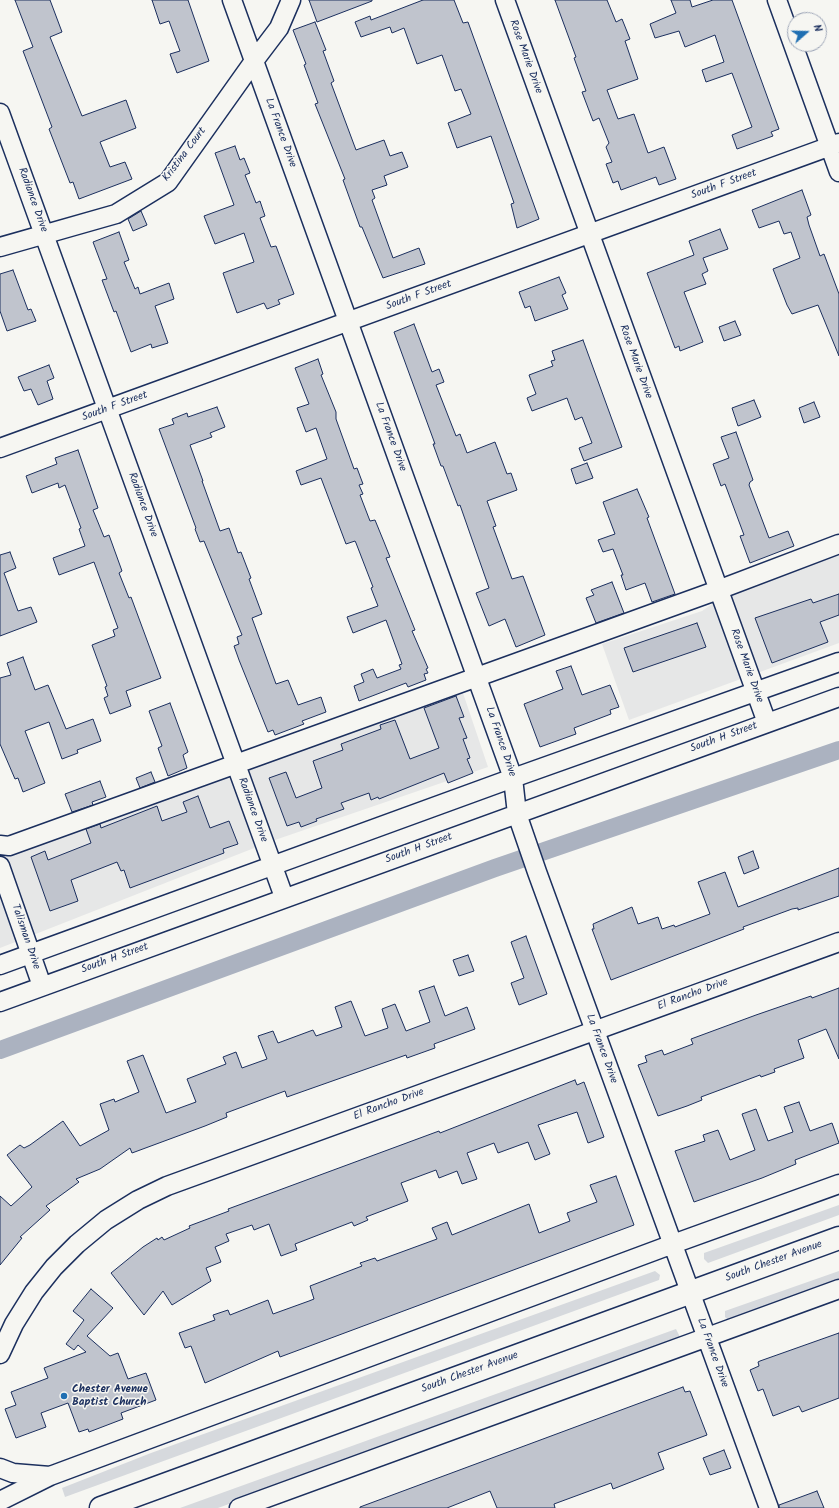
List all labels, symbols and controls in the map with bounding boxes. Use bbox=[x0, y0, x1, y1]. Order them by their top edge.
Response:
north arrow bbox=[787, 12, 827, 52]
street label: Rose Marie Drive bbox=[505, 18, 545, 96]
text: N bbox=[808, 22, 827, 35]
street label: La France Drive bbox=[261, 96, 299, 170]
street label: Kristina Court bbox=[160, 125, 210, 185]
street label: Radiance Drive bbox=[14, 166, 50, 234]
street label: South F Street bbox=[689, 167, 759, 203]
street label: South F Street bbox=[384, 278, 454, 314]
street label: Rose Marie Drive bbox=[615, 323, 655, 401]
street label: South F Street bbox=[80, 389, 150, 425]
street label: La France Drive bbox=[371, 400, 409, 474]
street label: Radiance Drive bbox=[124, 471, 160, 539]
street label: Rose Marie Drive bbox=[726, 627, 766, 705]
street label: La France Drive bbox=[482, 705, 518, 779]
street label: South H Street bbox=[689, 720, 759, 756]
street label: Radiance Drive bbox=[234, 776, 270, 844]
street label: South H Street bbox=[384, 831, 454, 867]
street label: Talisman Drive bbox=[8, 903, 42, 971]
street label: South H Street bbox=[80, 941, 150, 977]
street label: El Rancho Drive bbox=[656, 976, 730, 1014]
street label: La France Drive bbox=[582, 1012, 620, 1086]
street label: El Rancho Drive bbox=[352, 1086, 426, 1124]
street label: South Chester Avenue bbox=[724, 1238, 824, 1286]
street label: La France Drive bbox=[693, 1316, 731, 1390]
street label: South Chester Avenue bbox=[420, 1349, 520, 1397]
place label: Chester Avenue Baptist Church bbox=[72, 1383, 148, 1409]
marker: Chester Avenue Baptist Church bbox=[59, 1391, 69, 1401]

